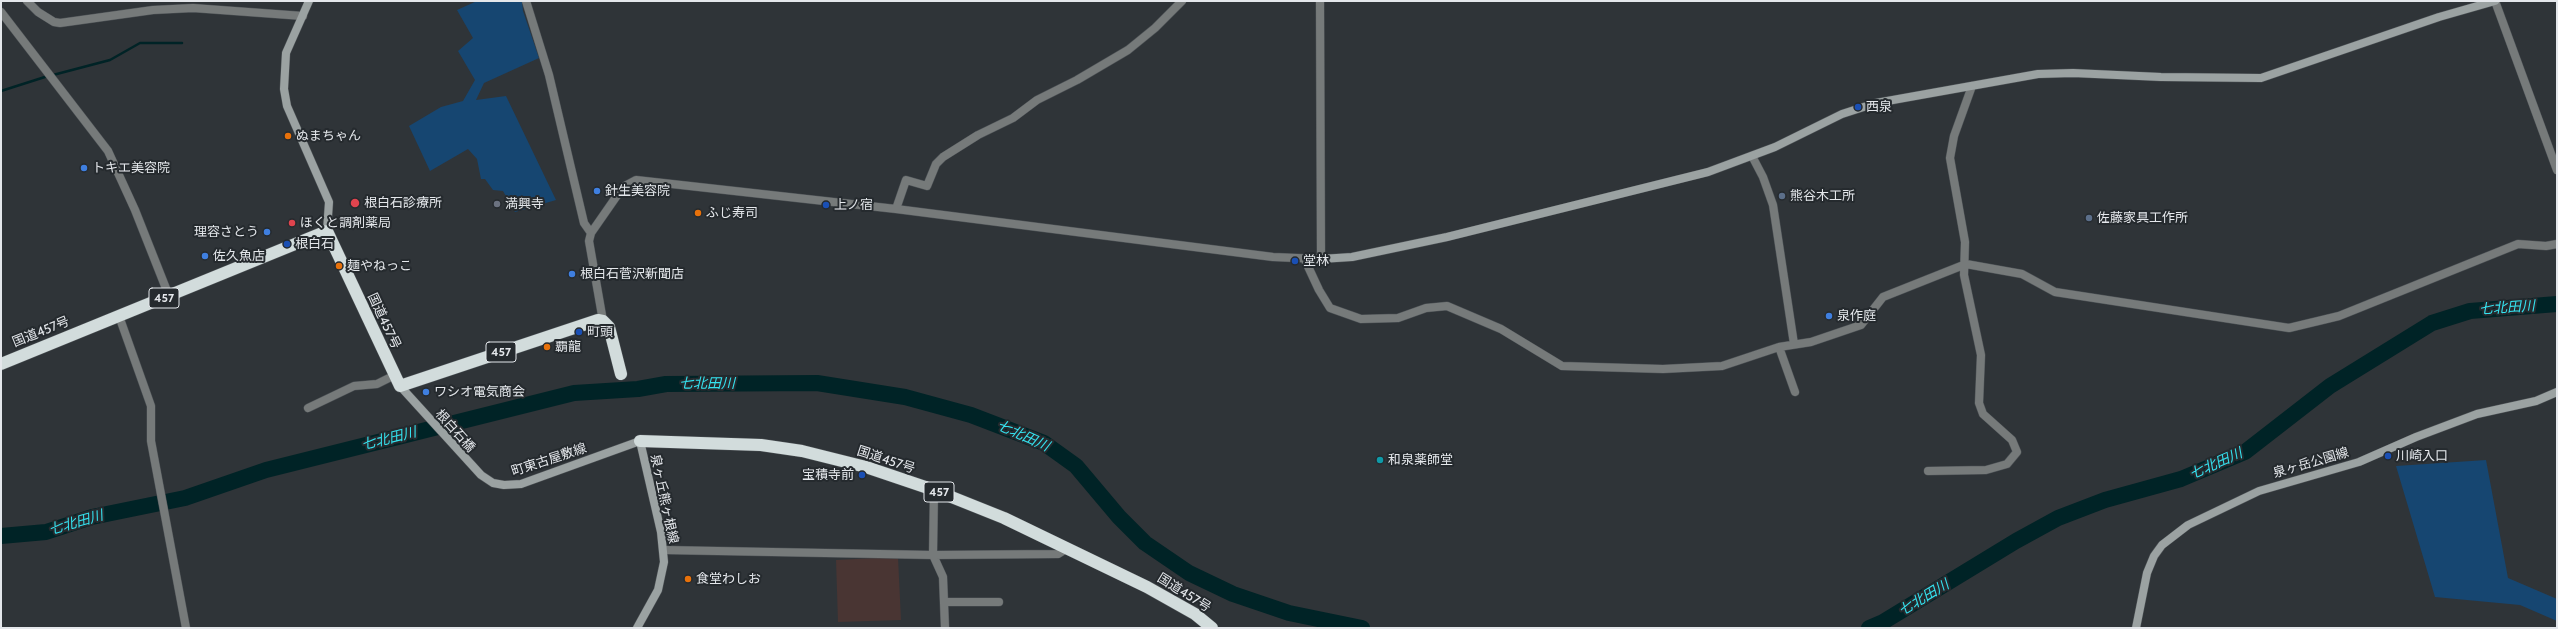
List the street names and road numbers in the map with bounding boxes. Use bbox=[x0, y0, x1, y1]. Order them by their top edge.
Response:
road number: 457 bbox=[149, 288, 179, 308]
street label: 国道457号 bbox=[364, 290, 404, 352]
street label: 国道457号 bbox=[10, 314, 72, 350]
road number: 457 bbox=[486, 342, 516, 362]
street label: 根白石橋 bbox=[432, 406, 478, 456]
street label: 町東古屋敷線 bbox=[509, 441, 589, 479]
street label: 国道457号 bbox=[855, 443, 917, 477]
street label: 泉ヶ岳公園線 bbox=[2271, 445, 2351, 481]
street label: 泉ヶ丘熊ヶ根線 bbox=[647, 453, 681, 545]
road number: 457 bbox=[924, 482, 954, 502]
street label: 国道457号 bbox=[1154, 570, 1214, 616]

